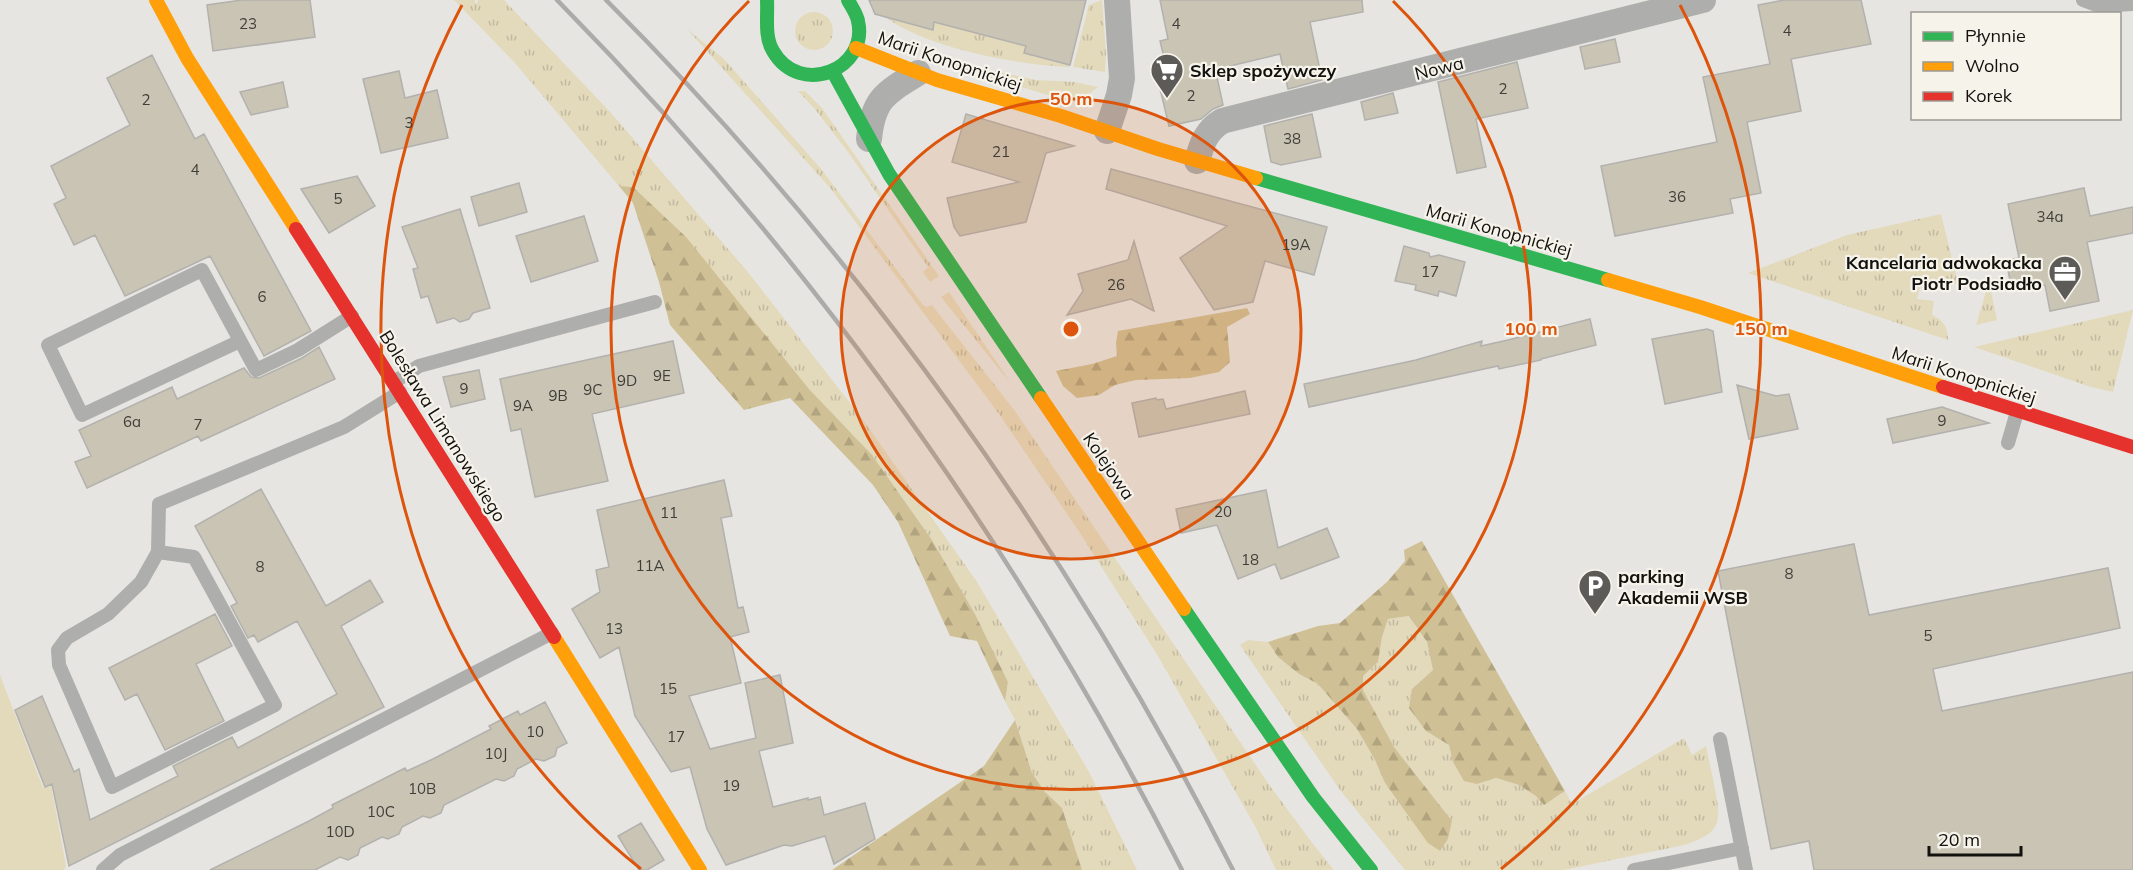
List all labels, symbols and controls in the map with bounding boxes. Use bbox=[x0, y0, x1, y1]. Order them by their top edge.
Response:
legend bbox=[1911, 12, 2121, 120]
house number: 23 bbox=[239, 14, 257, 33]
house number: 4 bbox=[1171, 14, 1181, 33]
house number: 4 bbox=[1782, 21, 1792, 40]
text: Płynnie bbox=[1965, 24, 2026, 47]
street label: Marii Konopnickiej bbox=[875, 26, 1025, 96]
street label: Nowa bbox=[1412, 51, 1466, 85]
supermarket icon: Sklep spożywczy bbox=[1149, 52, 1185, 99]
text: Wolno bbox=[1965, 54, 2019, 77]
place label: Sklep spożywczy bbox=[1190, 59, 1337, 82]
house number: 2 bbox=[1498, 79, 1508, 98]
text: Korek bbox=[1965, 84, 2013, 107]
house number: 2 bbox=[1186, 86, 1196, 105]
text: 50 m bbox=[1050, 87, 1092, 110]
house number: 2 bbox=[141, 90, 151, 109]
house number: 3 bbox=[404, 113, 414, 132]
house number: 38 bbox=[1283, 129, 1301, 148]
house number: 21 bbox=[992, 142, 1010, 161]
house number: 4 bbox=[190, 160, 200, 179]
house number: 36 bbox=[1668, 187, 1686, 206]
house number: 5 bbox=[333, 189, 343, 208]
street label: Marii Konopnickiej bbox=[1423, 198, 1575, 262]
house number: 34a bbox=[2036, 207, 2064, 226]
house number: 19A bbox=[1281, 235, 1311, 254]
place label: Kancelaria adwokacka Piotr Podsiadło bbox=[1846, 251, 2042, 295]
office icon: Kancelaria adwokacka Piotr Podsiadło bbox=[2047, 254, 2083, 301]
house number: 17 bbox=[1421, 262, 1439, 281]
house number: 26 bbox=[1107, 275, 1125, 294]
house number: 6 bbox=[257, 287, 267, 306]
text: 100 m bbox=[1504, 317, 1558, 340]
text: 150 m bbox=[1734, 317, 1788, 340]
centre of rings bbox=[1061, 319, 1081, 339]
street label: Bolesława Limanowskiego bbox=[374, 326, 512, 526]
street label: Marii Konopnickiej bbox=[1889, 341, 2039, 409]
house number: 9E bbox=[653, 366, 671, 385]
house number: 9D bbox=[617, 371, 637, 390]
house number: 9 bbox=[459, 379, 469, 398]
house number: 9C bbox=[583, 380, 603, 399]
house number: 9B bbox=[548, 386, 568, 405]
house number: 9A bbox=[513, 396, 533, 415]
house number: 9 bbox=[1937, 411, 1947, 430]
house number: 6a bbox=[123, 412, 141, 431]
house number: 7 bbox=[193, 415, 203, 434]
street label: Kolejowa bbox=[1078, 428, 1140, 504]
house number: 20 bbox=[1214, 502, 1232, 521]
house number: 11 bbox=[660, 503, 678, 522]
house number: 18 bbox=[1241, 550, 1259, 569]
house number: 11A bbox=[635, 556, 665, 575]
house number: 8 bbox=[255, 557, 265, 576]
house number: 8 bbox=[1784, 564, 1794, 583]
place label: parking Akademii WSB bbox=[1618, 565, 1748, 609]
parking icon: parking Akademii WSB bbox=[1577, 568, 1613, 615]
house number: 13 bbox=[605, 619, 623, 638]
house number: 5 bbox=[1923, 626, 1933, 645]
house number: 15 bbox=[659, 679, 677, 698]
house number: 10 bbox=[526, 722, 544, 741]
house number: 17 bbox=[667, 727, 685, 746]
house number: 10J bbox=[485, 744, 507, 763]
house number: 19 bbox=[722, 776, 740, 795]
house number: 10B bbox=[408, 779, 436, 798]
house number: 10C bbox=[367, 802, 395, 821]
scale bar bbox=[1929, 819, 2020, 857]
house number: 10D bbox=[325, 822, 355, 841]
text: 20 m bbox=[1938, 828, 1980, 851]

